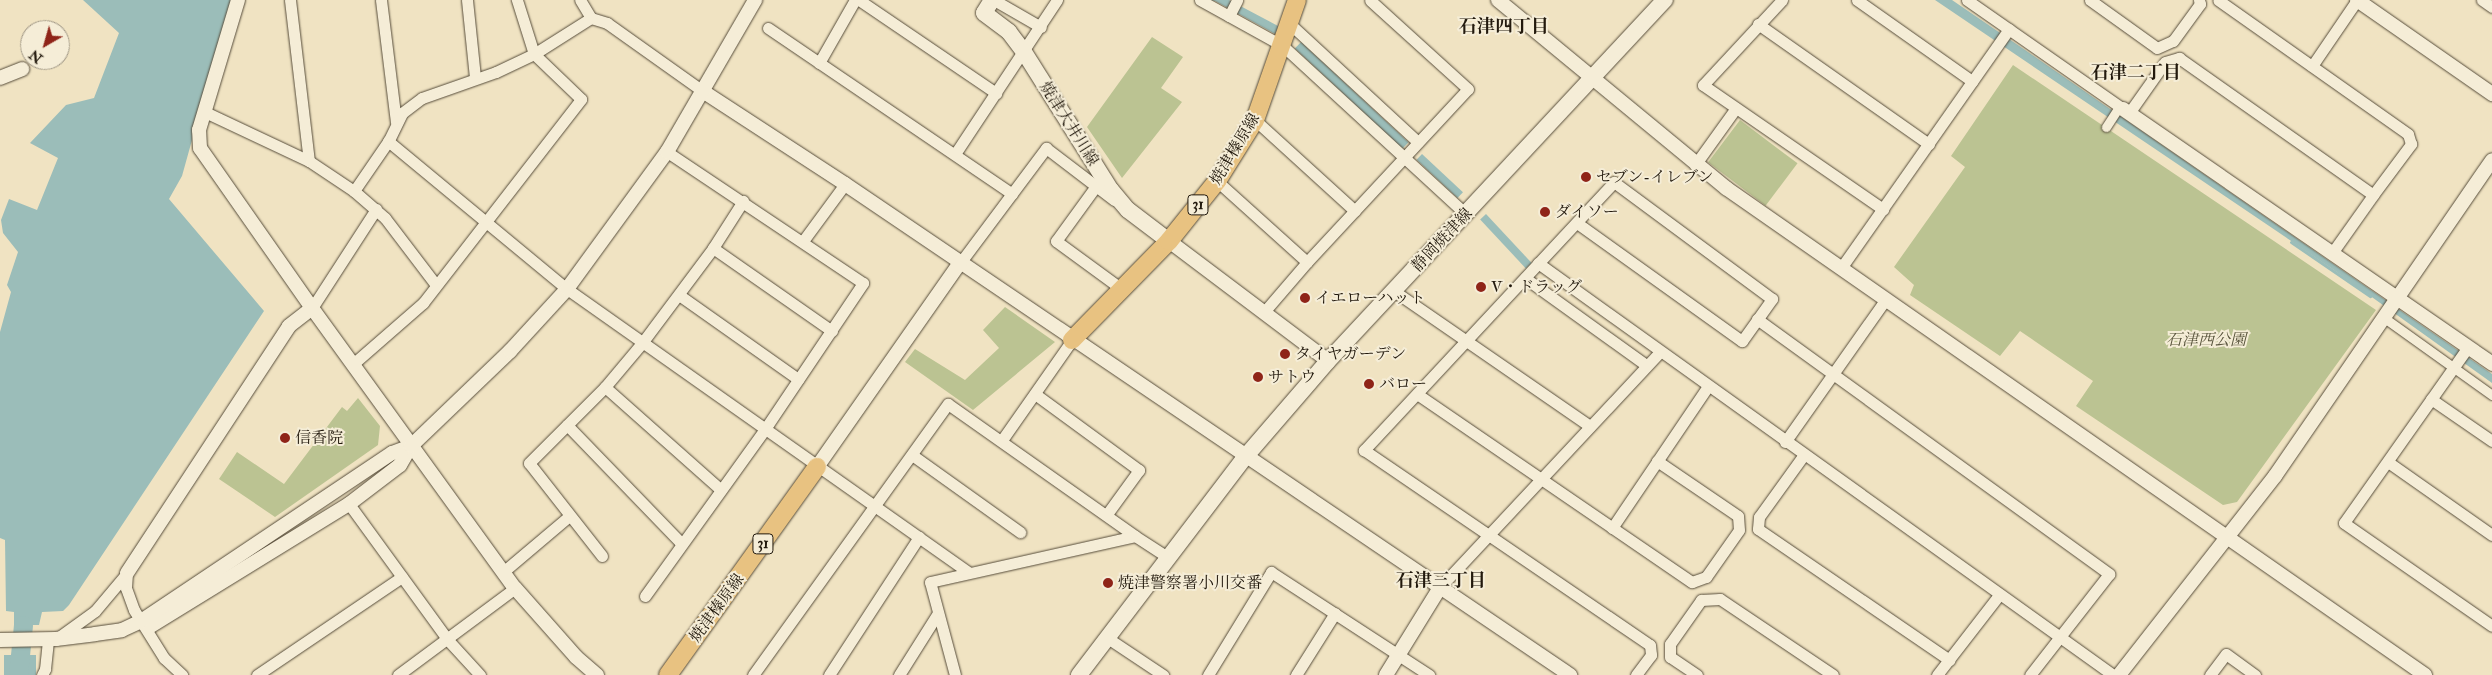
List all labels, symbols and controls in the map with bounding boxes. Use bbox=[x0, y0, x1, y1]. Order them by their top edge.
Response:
district label: 石津四丁目 bbox=[1459, 16, 1549, 38]
north arrow bbox=[20, 20, 70, 70]
text: N bbox=[26, 46, 46, 67]
district label: 石津二丁目 bbox=[2091, 62, 2181, 84]
street label: 焼津大井川線 bbox=[1035, 78, 1103, 170]
street label: 焼津榛原線 bbox=[1206, 110, 1264, 188]
place label: セブン-イレブン bbox=[1596, 167, 1715, 187]
marker: セブン-イレブン bbox=[1580, 171, 1592, 183]
road number: 31 bbox=[1187, 192, 1209, 218]
place label: ダイソー bbox=[1555, 202, 1619, 222]
street label: 静岡焼津線 bbox=[1408, 204, 1476, 276]
marker: ダイソー bbox=[1539, 206, 1551, 218]
place label: V・ドラッグ bbox=[1491, 277, 1582, 297]
marker: V・ドラッグ bbox=[1475, 281, 1487, 293]
place label: イエローハット bbox=[1315, 288, 1427, 308]
marker: イエローハット bbox=[1299, 292, 1311, 304]
park label: 石津西公園 bbox=[2166, 330, 2246, 350]
place label: タイヤガーデン bbox=[1295, 344, 1407, 364]
marker: タイヤガーデン bbox=[1279, 348, 1291, 360]
place label: サトウ bbox=[1268, 367, 1316, 387]
marker: サトウ bbox=[1252, 371, 1264, 383]
place label: バロー bbox=[1379, 374, 1427, 394]
marker: バロー bbox=[1363, 378, 1375, 390]
place label: 信香院 bbox=[295, 428, 343, 448]
marker: 信香院 bbox=[279, 432, 291, 444]
road number: 31 bbox=[752, 532, 774, 556]
street label: 焼津榛原線 bbox=[686, 570, 748, 646]
district label: 石津三丁目 bbox=[1396, 570, 1486, 592]
place label: 焼津警察署小川交番 bbox=[1118, 573, 1262, 593]
marker: 焼津警察署小川交番 bbox=[1102, 577, 1114, 589]

